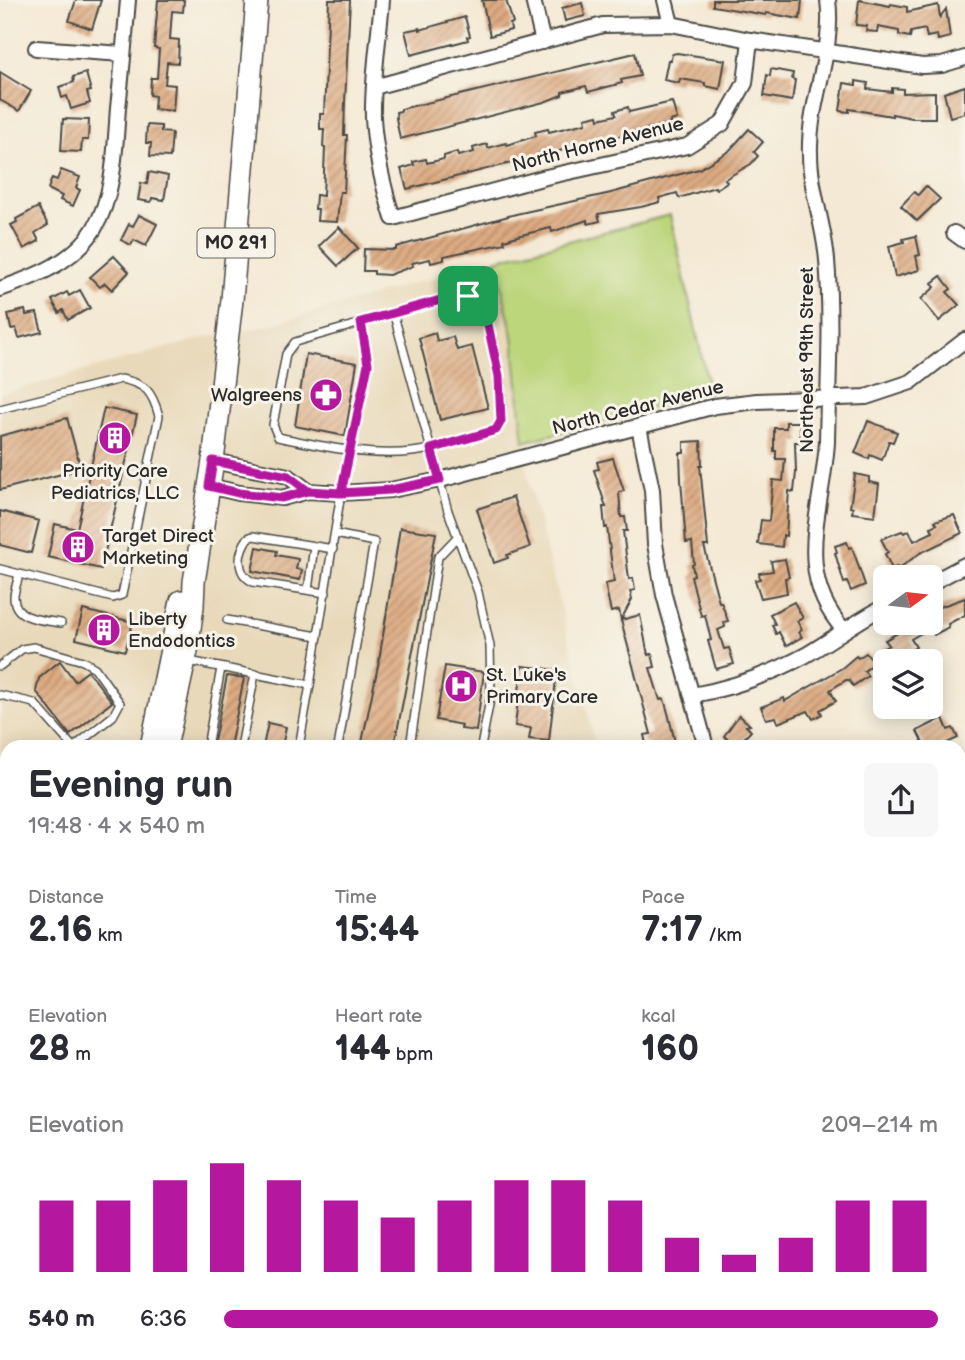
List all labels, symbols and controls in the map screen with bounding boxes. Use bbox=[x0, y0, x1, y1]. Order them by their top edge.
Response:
street label: North Horne Avenue bbox=[510, 113, 686, 177]
road number: MO 291 bbox=[198, 229, 274, 258]
pin bbox=[438, 266, 498, 326]
street label: Northeast 99th Street bbox=[796, 267, 819, 453]
icon: arrive bbox=[449, 277, 487, 315]
pharmacy icon: Walgreens bbox=[307, 376, 345, 414]
street label: North Cedar Avenue bbox=[550, 376, 726, 440]
place label: Walgreens bbox=[211, 384, 302, 407]
building icon: Priority Care Pediatrics, LLC bbox=[96, 419, 134, 457]
place label: Priority Care Pediatrics, LLC bbox=[51, 460, 179, 505]
place label: Target Direct Marketing bbox=[102, 525, 214, 570]
building icon: Target Direct Marketing bbox=[59, 528, 97, 566]
north arrow bbox=[873, 565, 943, 635]
map controls bbox=[873, 565, 943, 719]
place label: Liberty Endodontics bbox=[128, 608, 235, 653]
building icon: Liberty Endodontics bbox=[85, 611, 123, 649]
button: layers bbox=[873, 649, 943, 719]
place label: St. Luke's Primary Care bbox=[486, 664, 598, 709]
hospital icon: St. Luke's Primary Care bbox=[442, 667, 480, 705]
text: Evening run bbox=[28, 763, 233, 808]
button: share bbox=[864, 763, 938, 837]
text: 19:48 · 4 × 540 m bbox=[28, 812, 205, 840]
text: Distance bbox=[28, 886, 104, 909]
text: Time bbox=[335, 886, 377, 909]
text: Pace bbox=[641, 886, 685, 909]
text: 2.16 bbox=[28, 909, 93, 952]
text: 15:44 bbox=[335, 909, 419, 952]
text: 7:17 bbox=[641, 909, 703, 952]
text: km bbox=[93, 924, 123, 947]
text: /km bbox=[703, 924, 742, 947]
text: Elevation bbox=[28, 1005, 107, 1028]
text: Heart rate bbox=[335, 1005, 422, 1028]
text: kcal bbox=[641, 1005, 675, 1028]
text: 28 bbox=[28, 1028, 70, 1071]
text: 144 bbox=[335, 1028, 391, 1071]
text: 160 bbox=[641, 1028, 699, 1071]
text: m bbox=[70, 1043, 91, 1066]
text: bpm bbox=[391, 1043, 433, 1066]
text: Elevation bbox=[28, 1111, 124, 1139]
text: 209–214 m bbox=[821, 1111, 938, 1139]
text: 540 m bbox=[28, 1305, 95, 1333]
text: 6:36 bbox=[140, 1305, 187, 1333]

